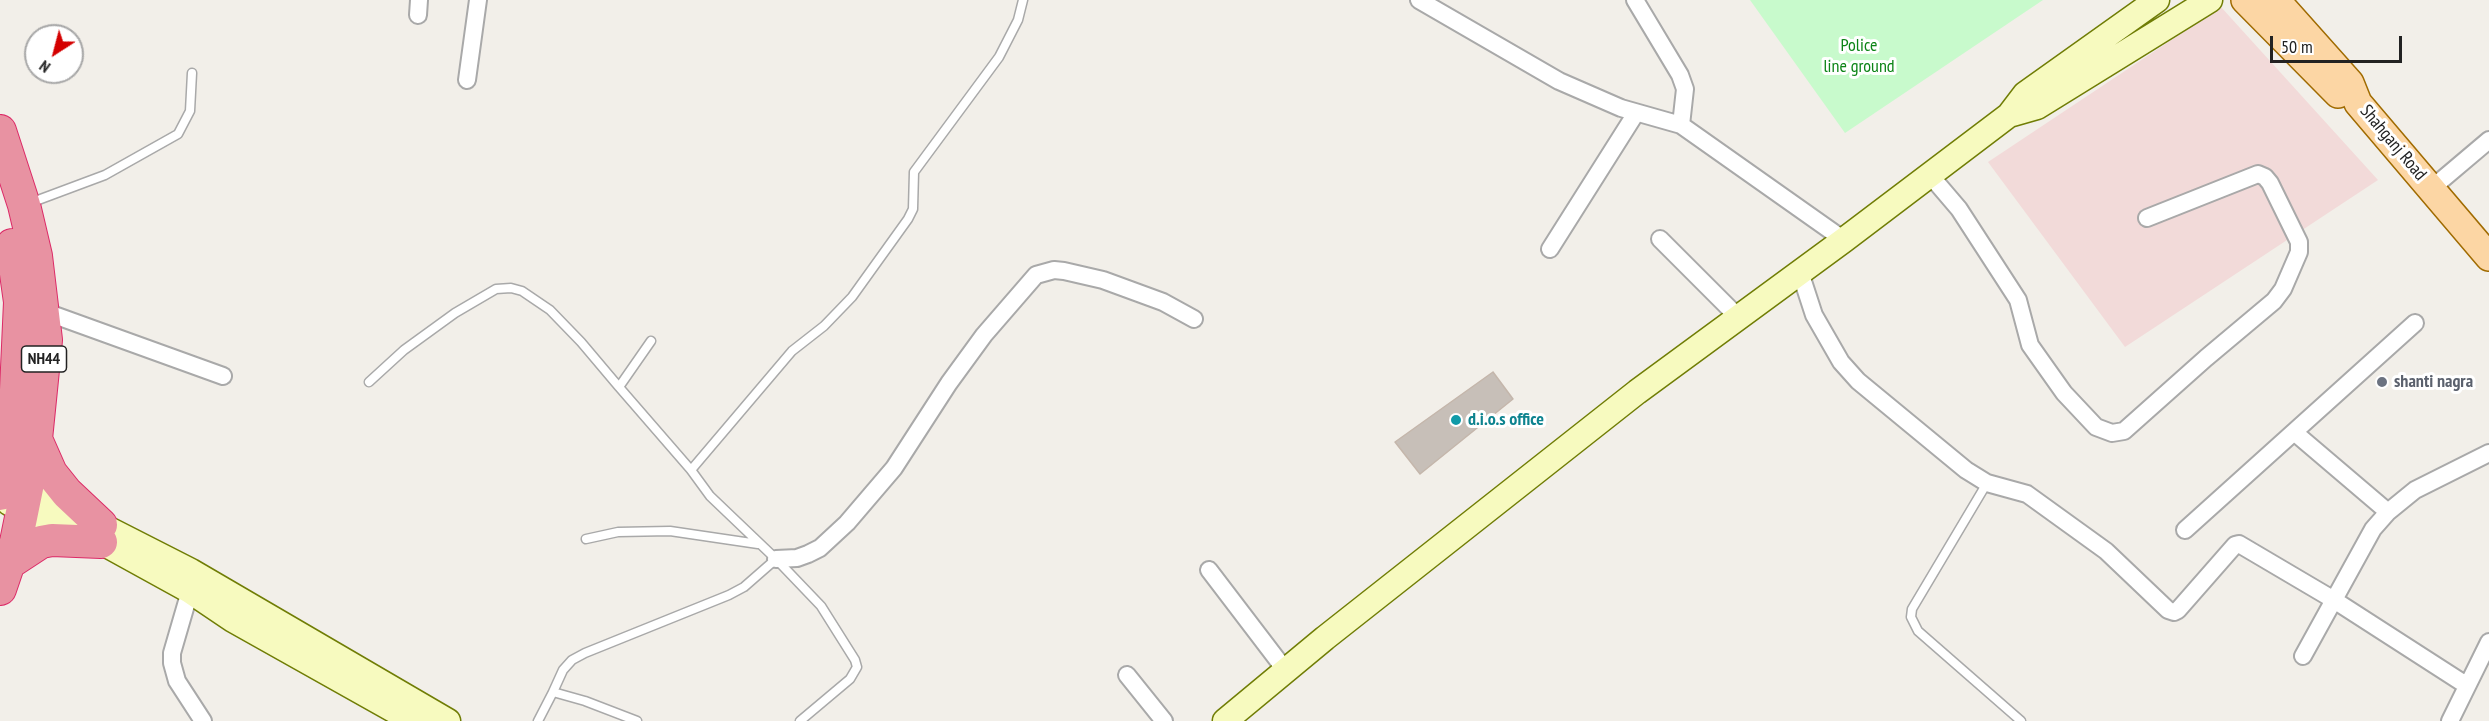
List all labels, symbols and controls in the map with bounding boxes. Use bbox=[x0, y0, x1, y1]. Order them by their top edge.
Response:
north arrow bbox=[24, 24, 84, 84]
scale bar bbox=[2273, 24, 2405, 62]
park label: Police line ground bbox=[1823, 35, 1895, 78]
text: 50 m bbox=[2281, 35, 2313, 58]
text: N bbox=[35, 56, 54, 78]
street label: Shahganj Road bbox=[2355, 101, 2431, 185]
road number: NH44 bbox=[22, 346, 66, 372]
place label: shanti nagra bbox=[2394, 371, 2473, 393]
marker: shanti nagra bbox=[2375, 375, 2389, 389]
place label: d.i.o.s office bbox=[1468, 409, 1544, 431]
marker: d.i.o.s office bbox=[1449, 413, 1463, 427]

